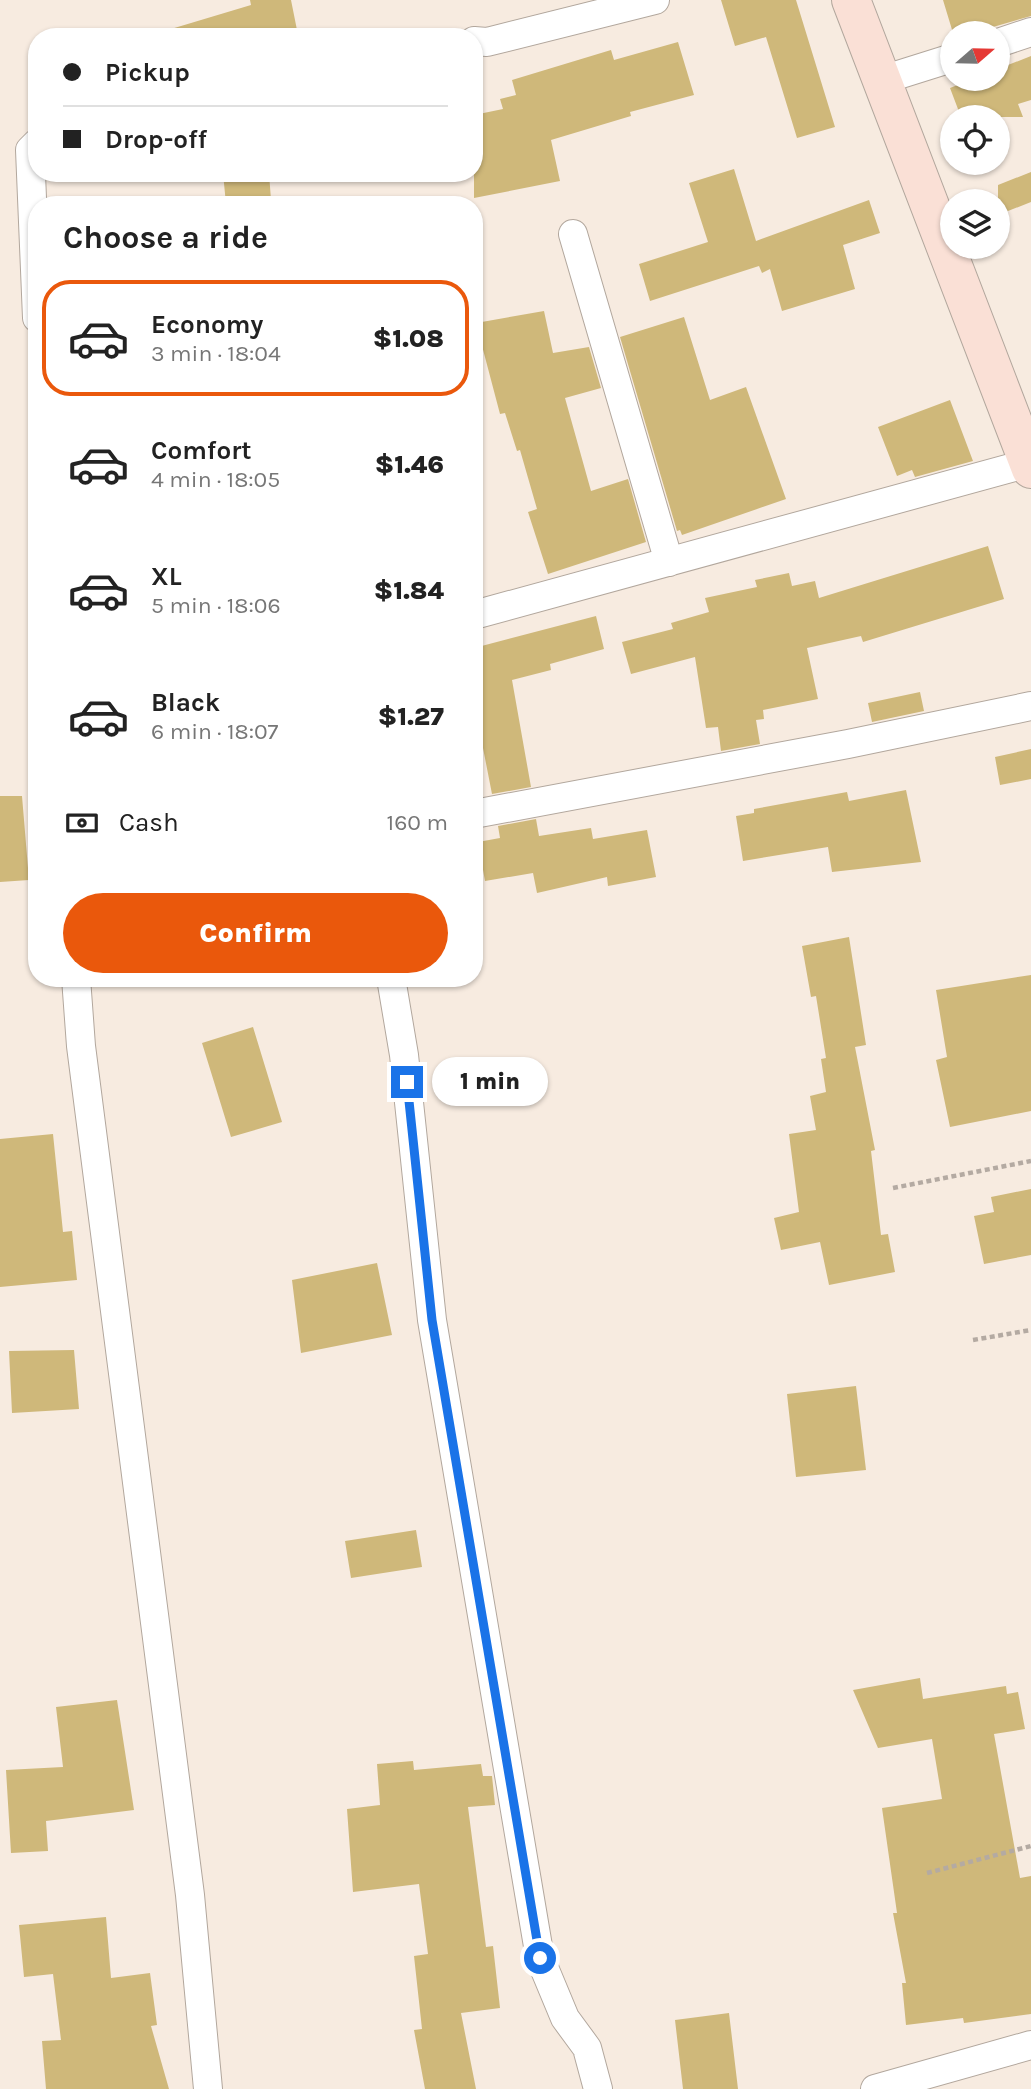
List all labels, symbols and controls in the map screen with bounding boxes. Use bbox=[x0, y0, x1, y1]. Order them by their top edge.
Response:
north arrow bbox=[940, 21, 1010, 91]
map controls bbox=[940, 21, 1010, 259]
text: Pickup bbox=[105, 57, 190, 88]
button: locate bbox=[940, 105, 1010, 175]
text: Drop-off bbox=[105, 124, 207, 155]
button: layers bbox=[940, 189, 1010, 259]
text: Choose a ride bbox=[63, 219, 268, 256]
icon: car bbox=[67, 307, 130, 370]
text: Economy bbox=[151, 309, 263, 340]
text: $1.08 bbox=[373, 323, 444, 354]
text: 3 min · 18:04 bbox=[151, 340, 281, 367]
icon: car bbox=[67, 433, 130, 496]
text: Comfort bbox=[151, 435, 252, 466]
text: $1.46 bbox=[375, 449, 444, 480]
text: 4 min · 18:05 bbox=[151, 466, 280, 493]
icon: car bbox=[67, 559, 130, 622]
text: XL bbox=[151, 561, 182, 592]
text: $1.84 bbox=[374, 575, 444, 606]
text: 5 min · 18:06 bbox=[151, 592, 281, 619]
icon: car bbox=[67, 685, 130, 748]
text: Black bbox=[151, 687, 220, 718]
text: $1.27 bbox=[378, 701, 444, 732]
text: 6 min · 18:07 bbox=[151, 718, 278, 745]
icon: cash bbox=[63, 804, 101, 842]
text: Cash bbox=[119, 807, 179, 838]
text: 160 m bbox=[387, 809, 448, 836]
button: Confirm bbox=[63, 893, 448, 973]
callout: 1 min bbox=[432, 1058, 547, 1106]
route end bbox=[391, 1066, 423, 1098]
text: 1 min bbox=[460, 1068, 520, 1095]
route start bbox=[524, 1942, 556, 1974]

